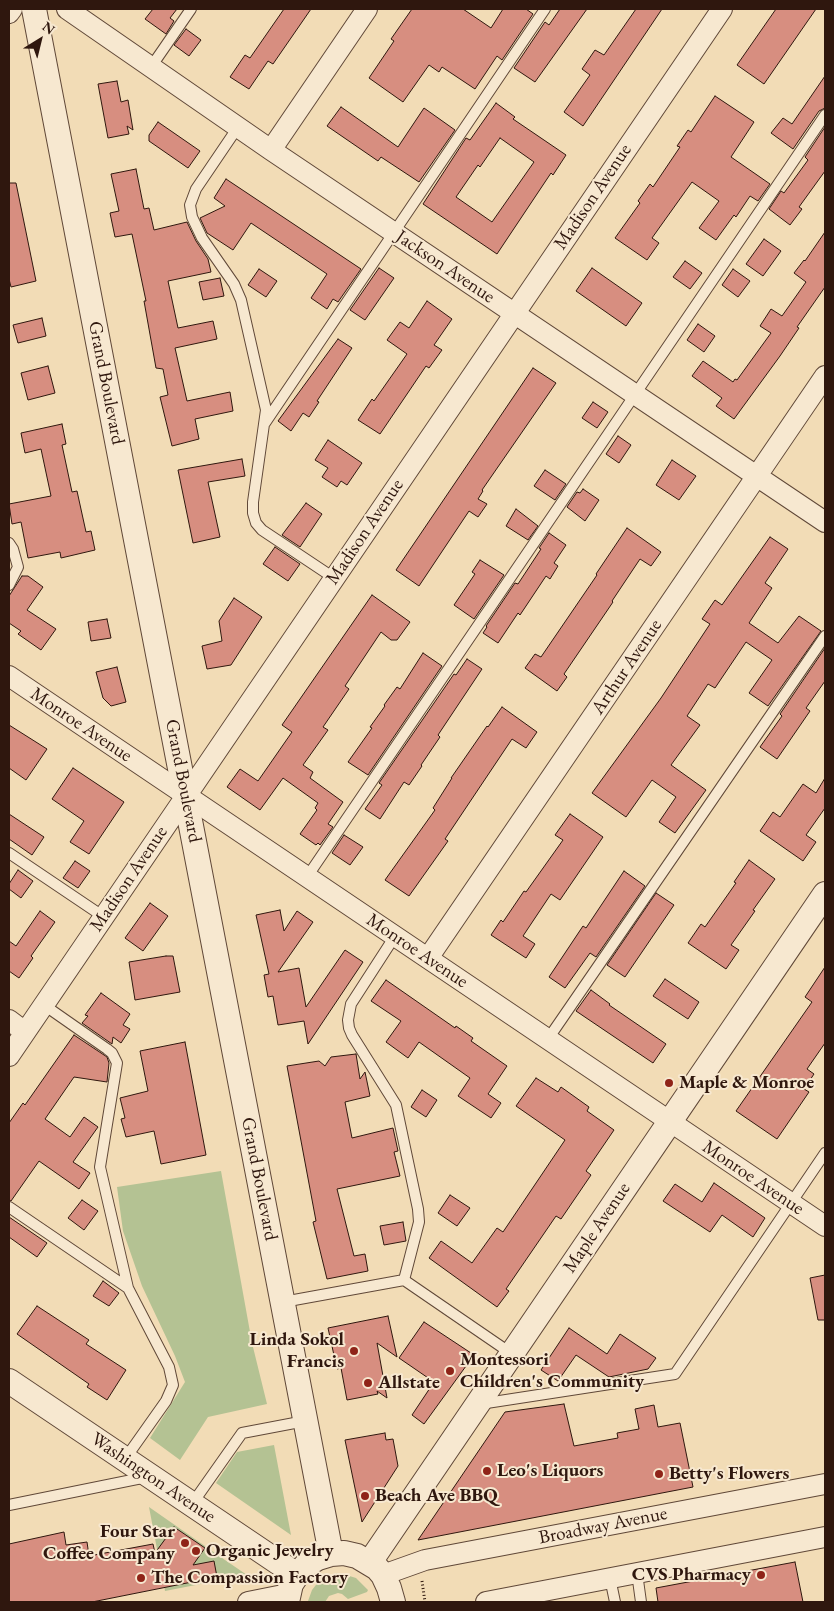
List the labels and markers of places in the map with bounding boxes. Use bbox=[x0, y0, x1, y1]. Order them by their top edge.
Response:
place label: Maple & Monroe bbox=[679, 1072, 814, 1094]
marker: Maple & Monroe bbox=[663, 1077, 675, 1089]
place label: Linda Sokol Francis bbox=[250, 1329, 344, 1373]
marker: Linda Sokol Francis bbox=[348, 1345, 360, 1357]
place label: Montessori Children's Community bbox=[460, 1349, 644, 1393]
marker: Montessori Children's Community bbox=[444, 1365, 456, 1377]
place label: Allstate bbox=[378, 1372, 440, 1394]
marker: Allstate bbox=[362, 1377, 374, 1389]
place label: Leo's Liquors bbox=[497, 1460, 603, 1482]
place label: Betty's Flowers bbox=[669, 1463, 789, 1485]
marker: Leo's Liquors bbox=[481, 1465, 493, 1477]
marker: Betty's Flowers bbox=[653, 1468, 665, 1480]
place label: Beach Ave BBQ bbox=[375, 1485, 498, 1507]
marker: Beach Ave BBQ bbox=[359, 1490, 371, 1502]
place label: Four Star Coffee Company bbox=[43, 1521, 175, 1565]
marker: Four Star Coffee Company bbox=[179, 1537, 191, 1549]
place label: Organic Jewelry bbox=[206, 1540, 334, 1562]
marker: Organic Jewelry bbox=[190, 1545, 202, 1557]
place label: CVS Pharmacy bbox=[632, 1564, 751, 1586]
place label: The Compassion Factory bbox=[151, 1567, 348, 1589]
marker: CVS Pharmacy bbox=[755, 1569, 767, 1581]
marker: The Compassion Factory bbox=[135, 1572, 147, 1584]

